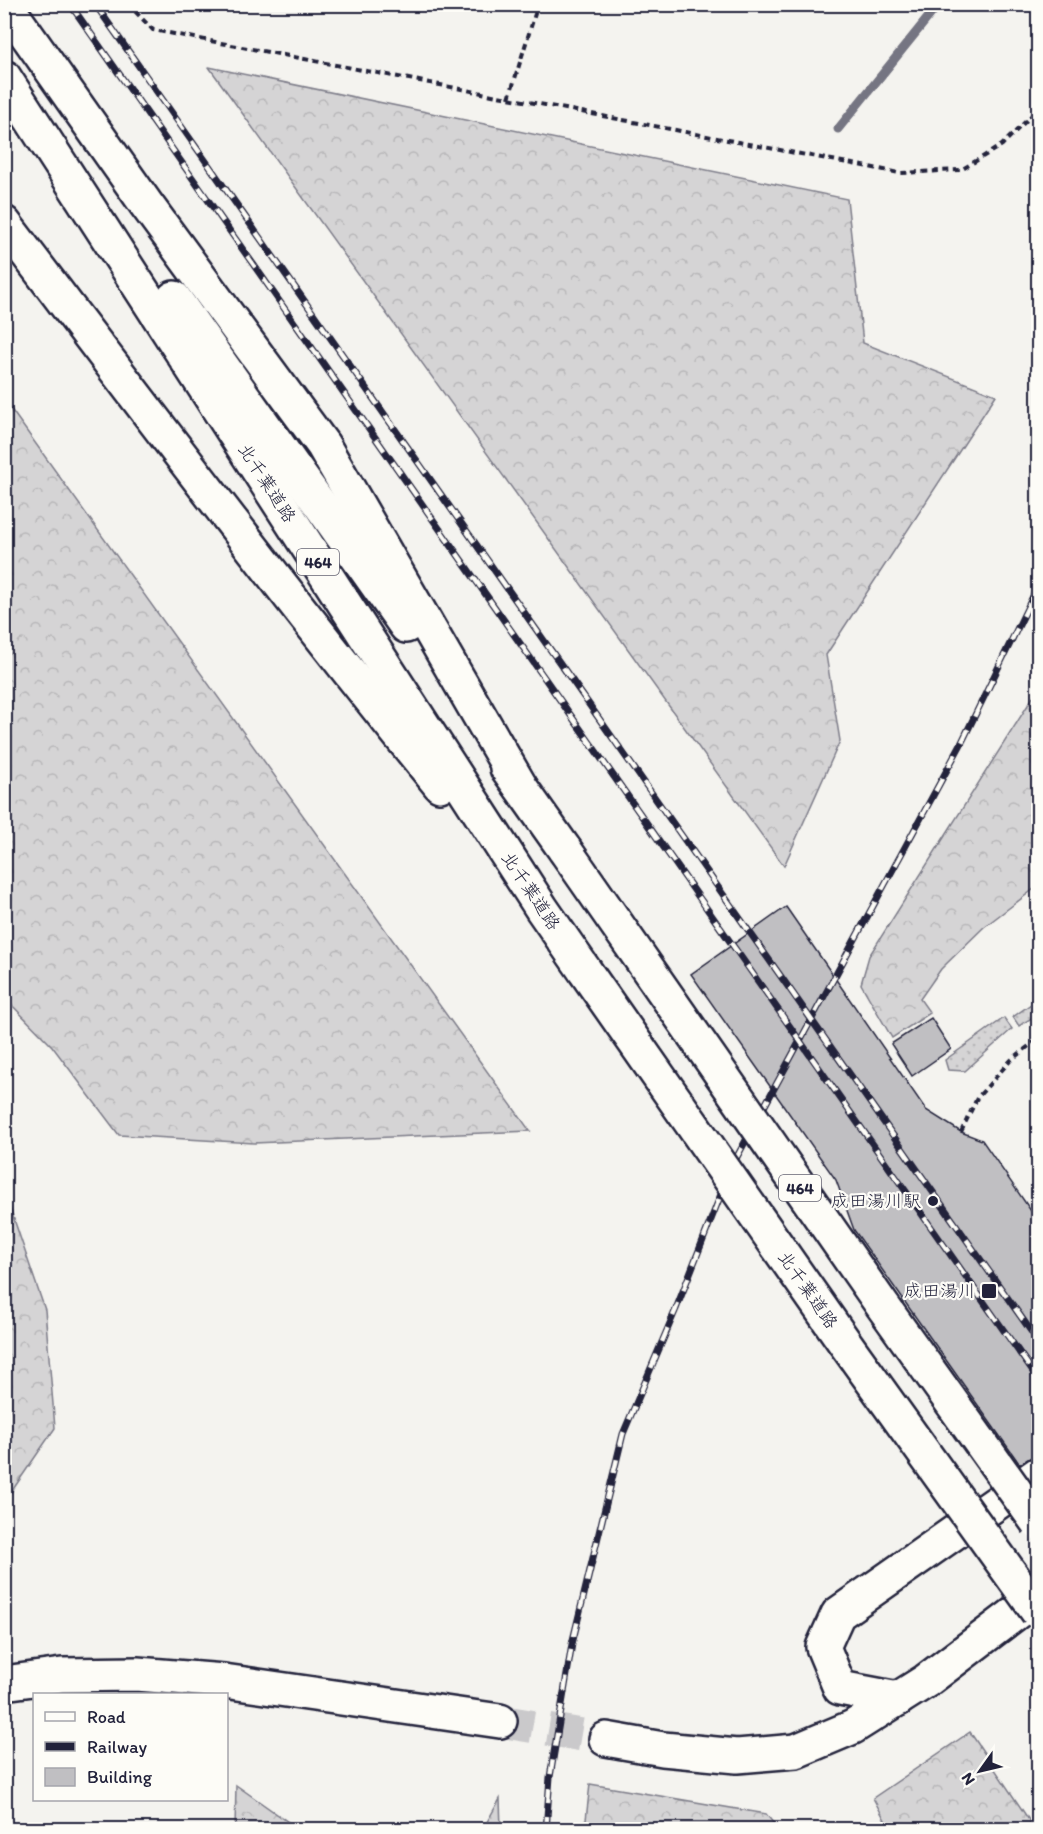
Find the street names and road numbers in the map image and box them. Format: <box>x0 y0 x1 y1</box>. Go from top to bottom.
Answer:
street label: 北千葉道路 <box>233 439 301 527</box>
road number: 464 <box>297 549 339 575</box>
street label: 北千葉道路 <box>497 848 565 934</box>
road number: 464 <box>779 1175 821 1201</box>
street label: 北千葉道路 <box>773 1247 843 1333</box>

